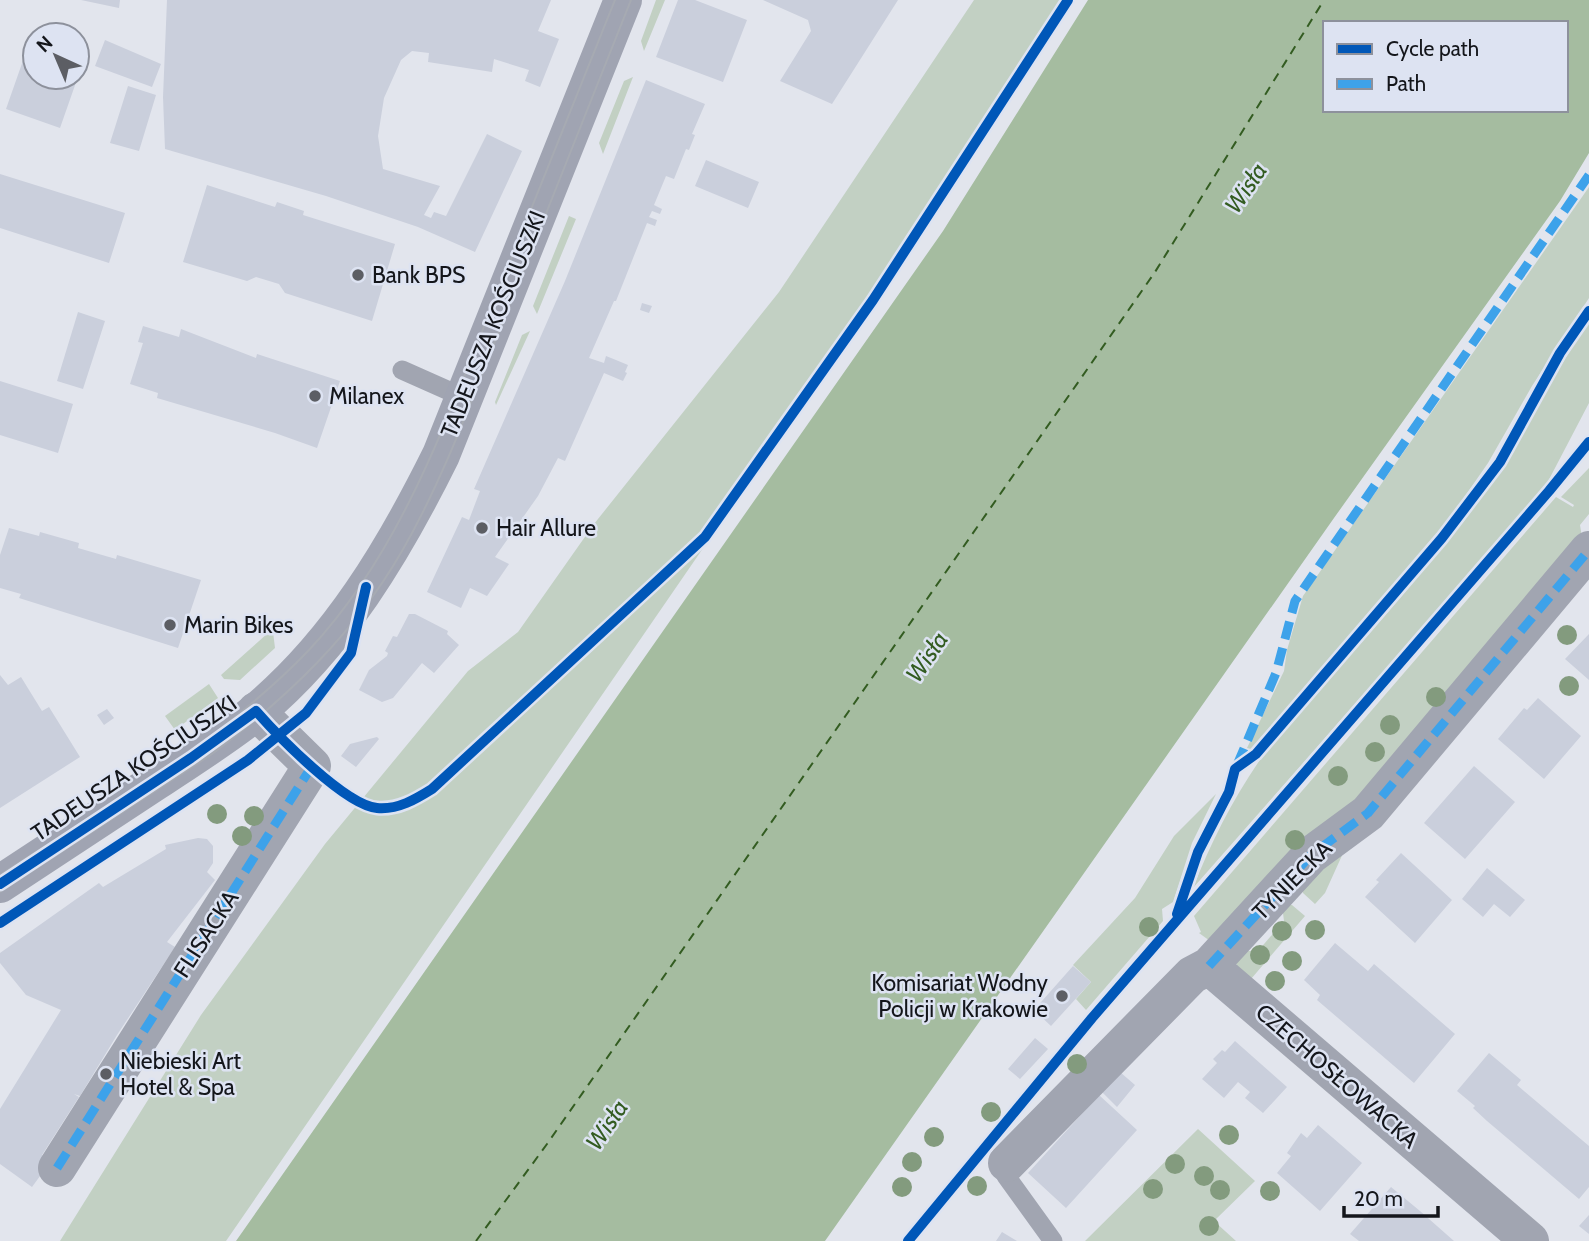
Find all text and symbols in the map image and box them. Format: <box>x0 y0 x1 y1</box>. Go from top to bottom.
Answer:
north arrow <box>21 21 91 91</box>
legend <box>1323 21 1568 112</box>
text: N <box>32 31 57 57</box>
text: Cycle path <box>1386 36 1479 61</box>
text: Path <box>1386 71 1426 96</box>
water label: Wisła <box>1218 157 1273 219</box>
street label: TADEUSZA KOŚCIUSZKI <box>435 207 551 441</box>
place label: Bank BPS <box>372 261 465 289</box>
marker: Bank BPS <box>350 267 366 283</box>
place label: Milanex <box>329 382 404 410</box>
marker: Milanex <box>307 388 323 404</box>
place label: Hair Allure <box>496 514 596 542</box>
marker: Hair Allure <box>474 520 490 536</box>
place label: Marin Bikes <box>184 611 293 639</box>
marker: Marin Bikes <box>162 617 178 633</box>
water label: Wisła <box>899 626 954 688</box>
street label: TADEUSZA KOŚCIUSZKI <box>26 689 242 847</box>
street label: TYNIECKA <box>1246 834 1338 926</box>
street label: FLISACKA <box>168 885 244 983</box>
place label: Komisariat Wodny Policji w Krakowie <box>871 969 1048 1023</box>
marker: Komisariat Wodny Policji w Krakowie <box>1054 988 1070 1004</box>
street label: CZECHOSŁOWACKA <box>1250 998 1424 1154</box>
place label: Niebieski Art Hotel & Spa <box>120 1047 241 1101</box>
marker: Niebieski Art Hotel & Spa <box>98 1066 114 1082</box>
water label: Wisła <box>579 1094 634 1156</box>
scale bar <box>1344 1174 1438 1218</box>
text: 20 m <box>1354 1186 1403 1211</box>

